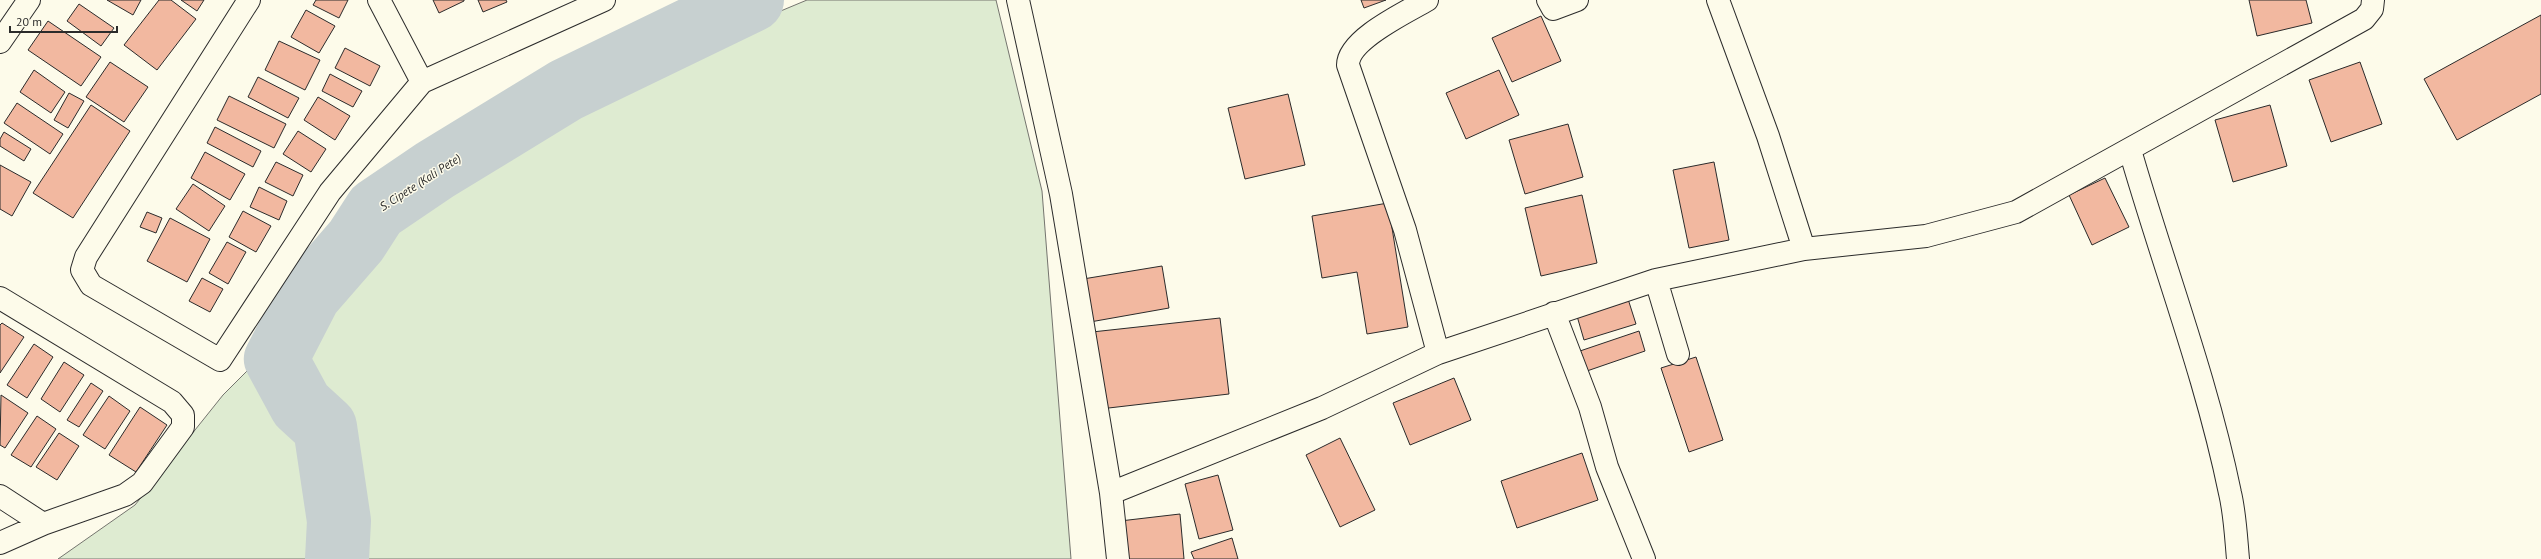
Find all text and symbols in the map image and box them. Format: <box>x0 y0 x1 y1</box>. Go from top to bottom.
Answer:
scale bar <box>10 8 117 34</box>
text: 20 m <box>16 14 42 29</box>
water label: S. Cipete (Kali Pete) <box>377 150 463 214</box>

